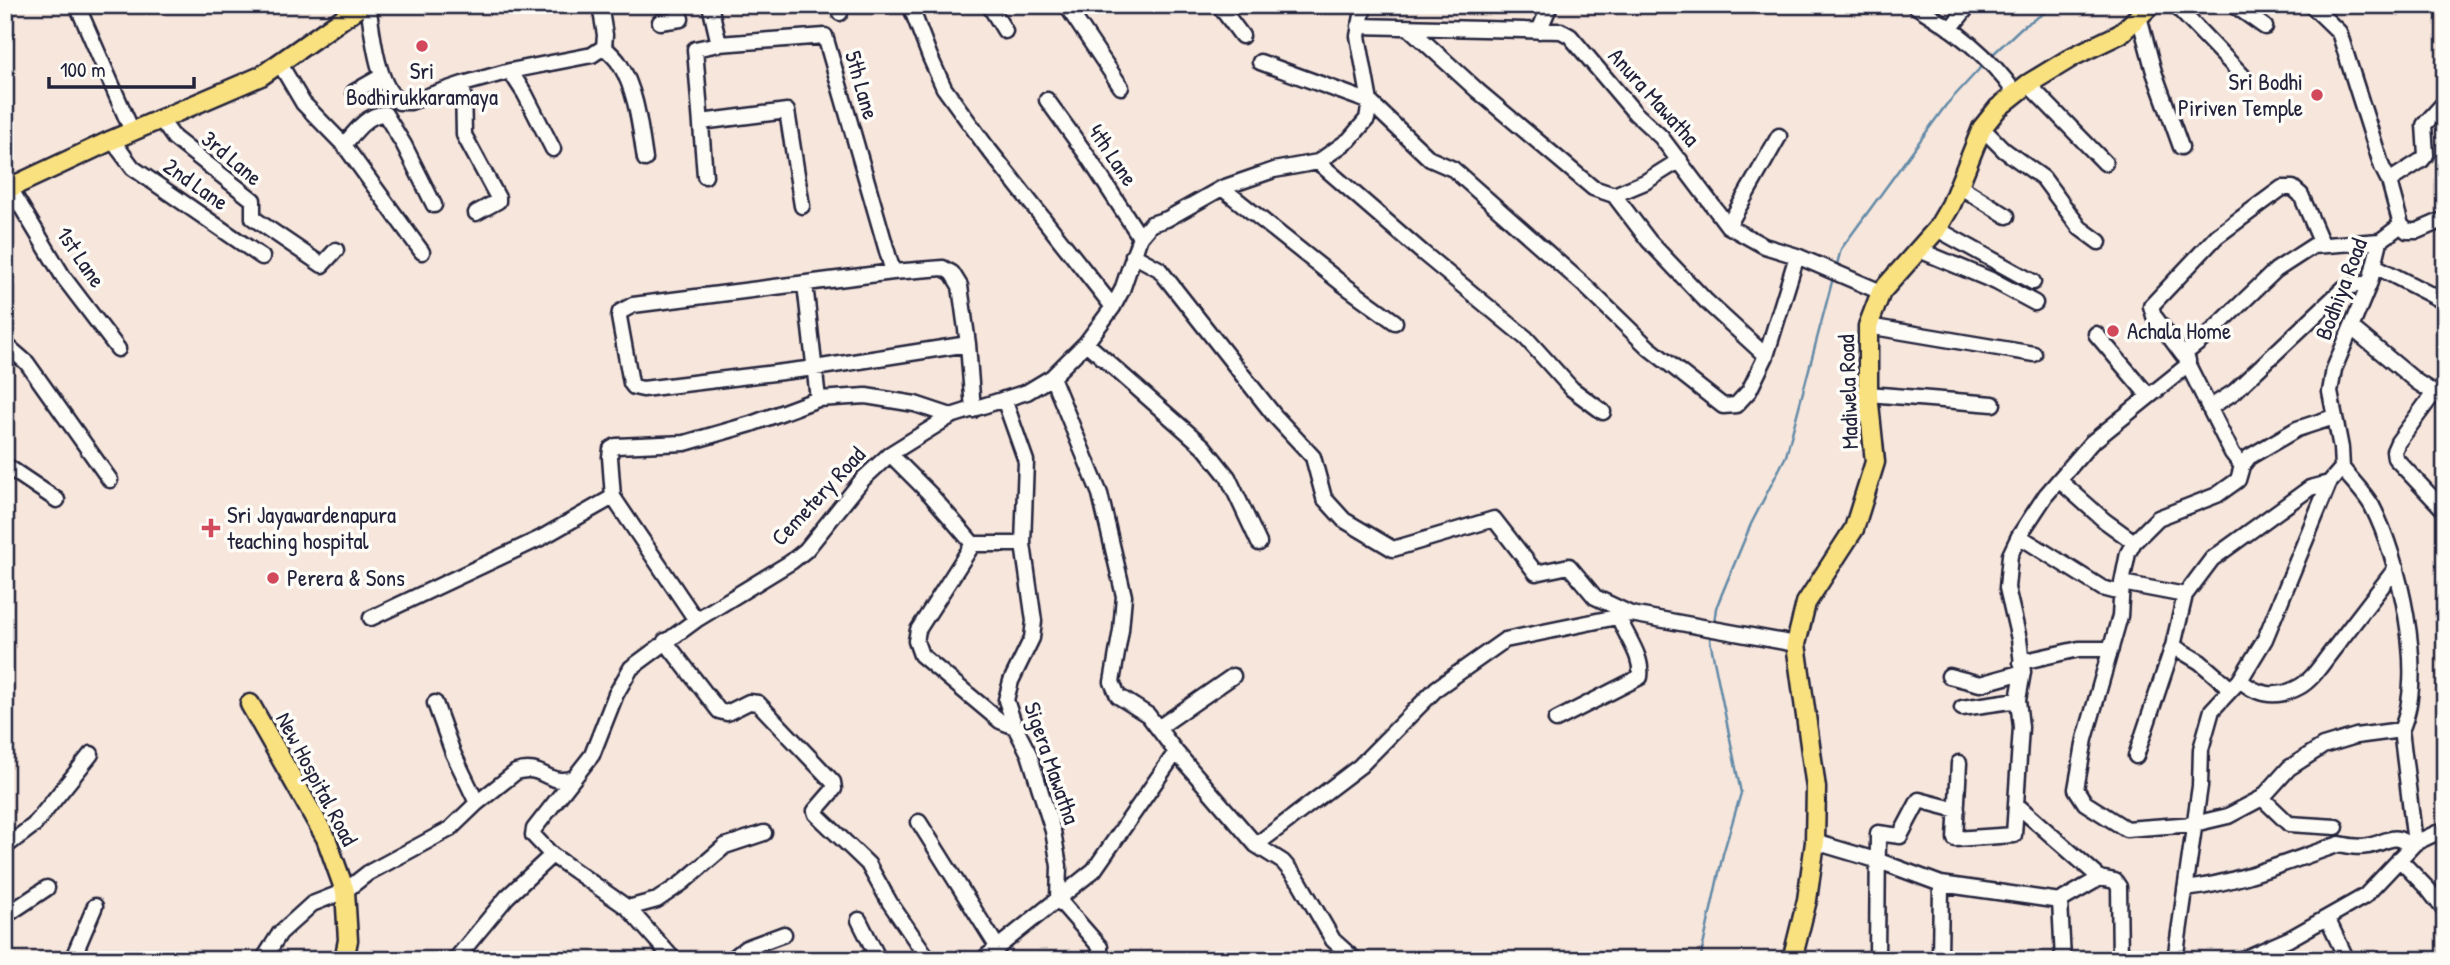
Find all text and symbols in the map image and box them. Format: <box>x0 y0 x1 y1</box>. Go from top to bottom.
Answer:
marker: Sri Bodhirukkaramaya <box>414 38 430 54</box>
street label: Anura Mawatha <box>1602 41 1707 153</box>
scale bar <box>49 46 194 90</box>
street label: 5th Lane <box>838 47 887 123</box>
text: 100 m <box>60 55 106 84</box>
place label: Sri Bodhirukkaramaya <box>346 55 498 112</box>
place label: Sri Bodhi Piriven Temple <box>2178 66 2303 123</box>
marker: Sri Bodhi Piriven Temple <box>2309 87 2325 103</box>
street label: 4th Lane <box>1081 118 1145 192</box>
street label: 3rd Lane <box>195 123 269 192</box>
street label: 2nd Lane <box>158 150 235 217</box>
street label: 1st Lane <box>50 220 113 293</box>
street label: Bodhiya Road <box>2307 234 2374 344</box>
place label: Achala Home <box>2127 315 2231 346</box>
marker: Achala Home <box>2105 323 2121 339</box>
street label: Madiwela Road <box>1830 334 1865 450</box>
street label: Cemetery Road <box>764 439 872 552</box>
place label: Sri Jayawardenapura teaching hospital <box>227 499 396 556</box>
marker: Sri Jayawardenapura teaching hospital <box>201 518 221 538</box>
place label: Perera & Sons <box>287 562 405 593</box>
marker: Perera & Sons <box>265 570 281 586</box>
street label: Sigera Mawatha <box>1017 698 1088 828</box>
street label: New Hospital Road <box>269 706 366 851</box>

